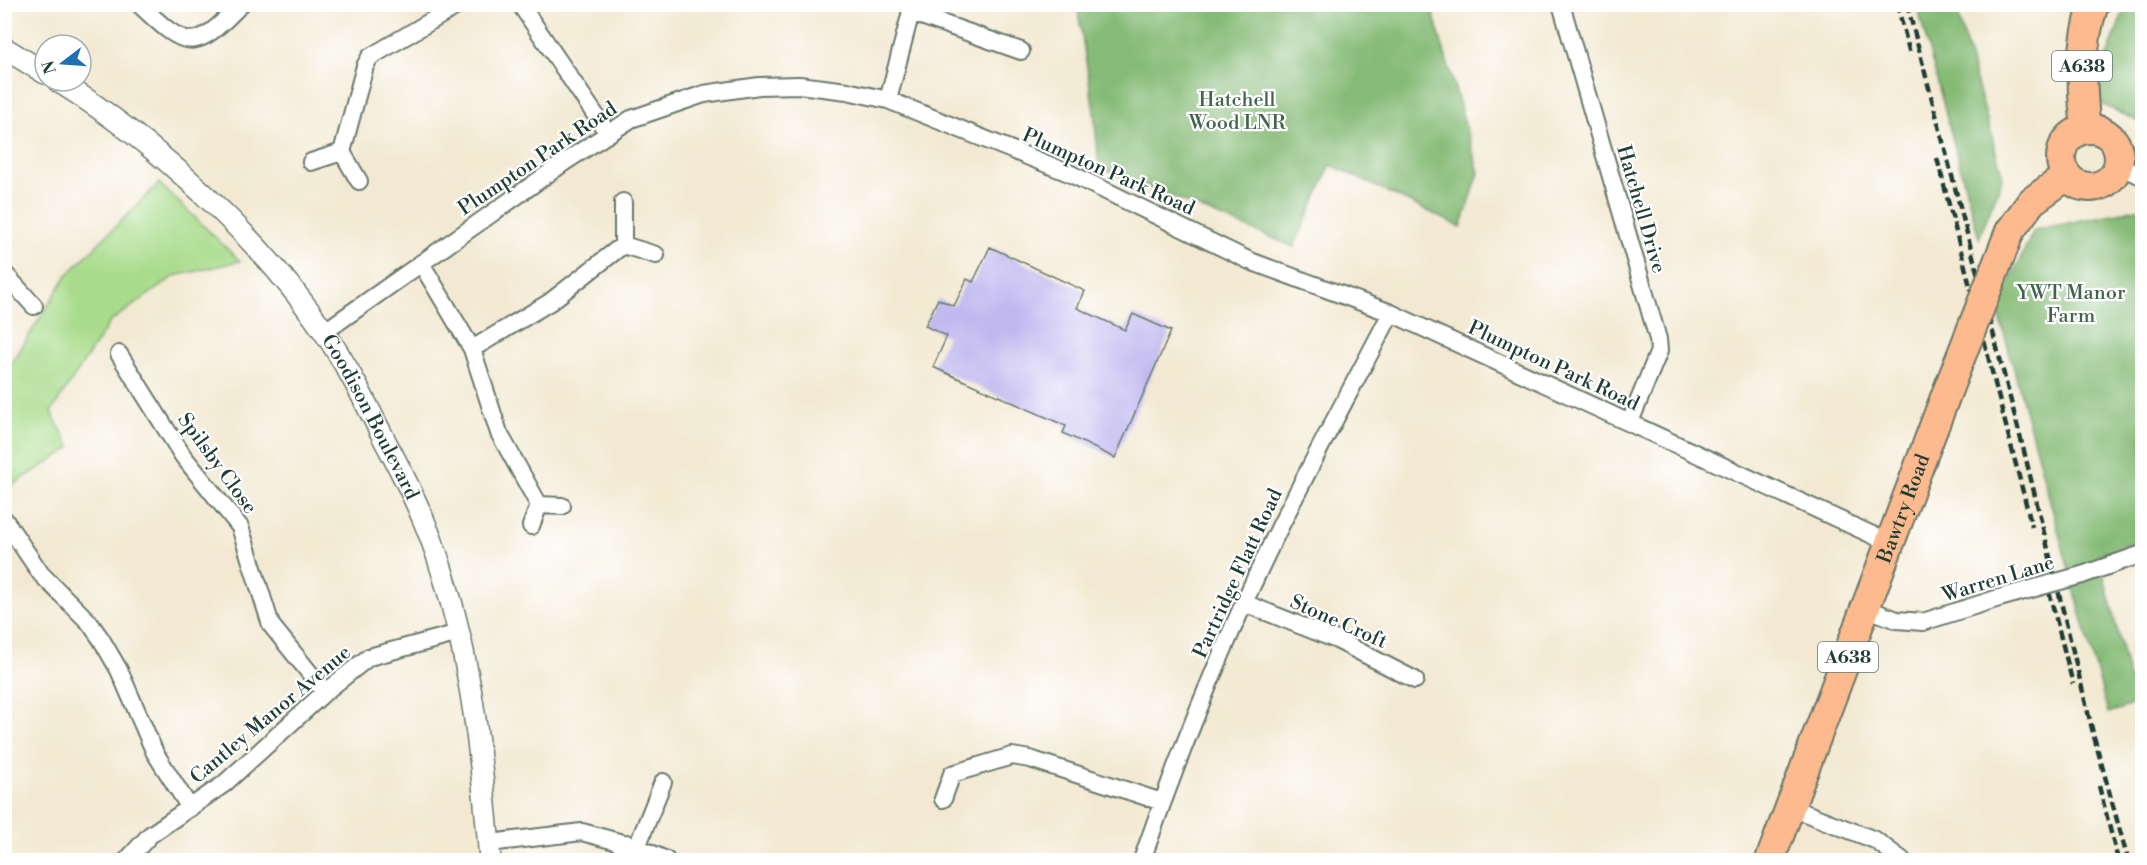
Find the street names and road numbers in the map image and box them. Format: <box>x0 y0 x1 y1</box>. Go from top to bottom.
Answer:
road number: A638 <box>2052 51 2112 81</box>
street label: Plumpton Park Road <box>454 96 623 222</box>
street label: Plumpton Park Road <box>1018 123 1199 222</box>
street label: Hatchell Drive <box>1610 143 1671 276</box>
street label: Plumpton Park Road <box>1464 316 1644 417</box>
street label: Goodison Boulevard <box>315 330 424 505</box>
street label: Spilsby Close <box>172 408 262 519</box>
street label: Bawtry Road <box>1872 450 1937 568</box>
street label: Partridge Flatt Road <box>1188 484 1289 662</box>
street label: Warren Lane <box>1938 551 2058 609</box>
street label: Stone Croft <box>1286 590 1391 655</box>
street label: Cantley Manor Avenue <box>185 640 357 790</box>
road number: A638 <box>1818 642 1878 672</box>

